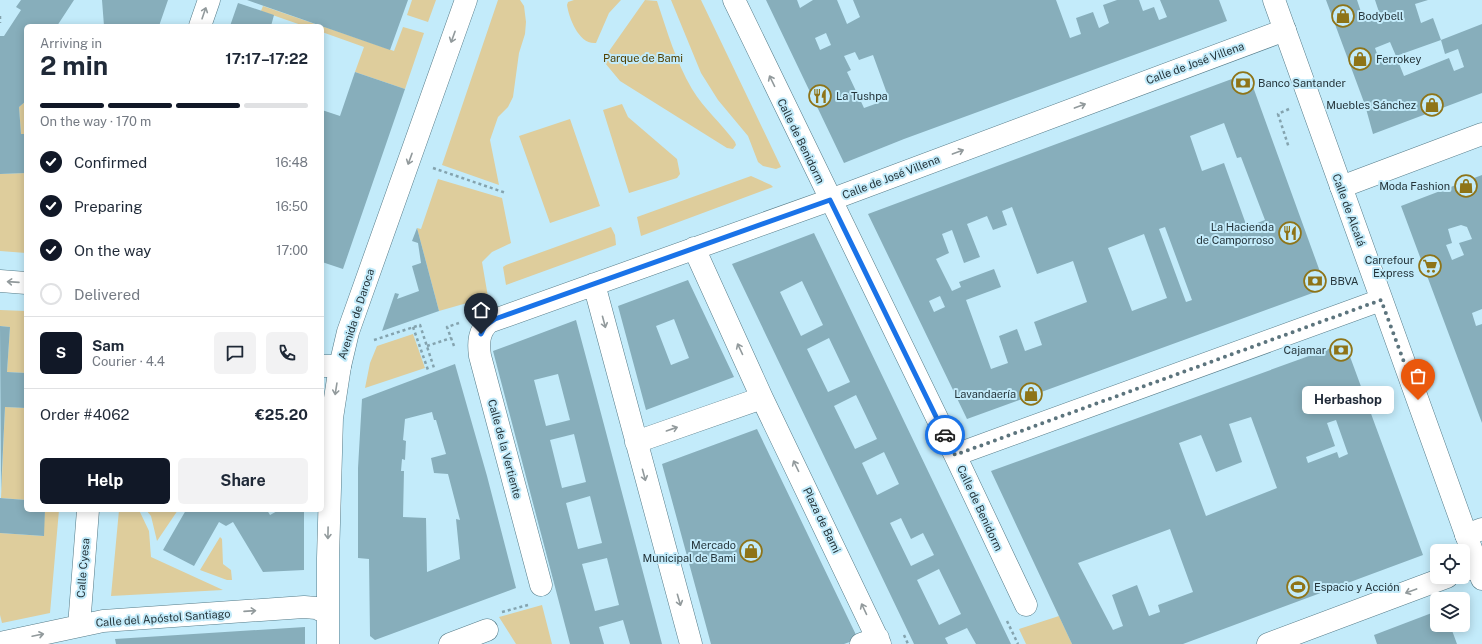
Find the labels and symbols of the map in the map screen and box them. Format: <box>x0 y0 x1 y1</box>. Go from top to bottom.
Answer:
shop icon: Bodybell <box>1330 3 1356 29</box>
one-way arrow <box>201 7 209 19</box>
place label: Bodybell <box>1358 10 1403 22</box>
one-way arrow <box>449 30 456 43</box>
street label: Calle de José Villena <box>1144 40 1246 86</box>
shop icon: Ferrokey <box>1347 46 1373 72</box>
park label: Parque de Bami <box>603 52 683 64</box>
place label: Ferrokey <box>1376 53 1421 65</box>
bank icon: Banco Santander <box>1230 70 1256 96</box>
one-way arrow <box>768 75 775 87</box>
place label: Banco Santander <box>1258 77 1346 89</box>
restaurant icon: La Tushpa <box>807 83 833 109</box>
place label: La Tushpa <box>836 90 888 102</box>
shop icon: Muebles Sánchez <box>1419 92 1445 118</box>
street label: Calle de Benidorm <box>775 96 827 186</box>
place label: Muebles Sánchez <box>1326 99 1416 111</box>
one-way arrow <box>1073 102 1085 110</box>
one-way arrow <box>951 147 963 155</box>
one-way arrow <box>405 153 413 165</box>
street label: Calle de José Villena <box>841 153 941 201</box>
street label: Calle de Alcalá <box>1330 172 1368 248</box>
shop icon: Moda Fashion <box>1453 173 1479 199</box>
place label: Moda Fashion <box>1379 180 1450 192</box>
restaurant icon: La Hacienda de Camporroso <box>1277 220 1303 246</box>
place label: La Hacienda de Camporroso <box>1196 221 1274 246</box>
supermarket icon: Carrefour Express <box>1417 253 1443 279</box>
place label: Carrefour Express <box>1365 254 1414 279</box>
street label: Avenida de Daroca <box>336 267 376 361</box>
bank icon: BBVA <box>1302 268 1328 294</box>
place label: BBVA <box>1330 275 1359 287</box>
one-way arrow <box>7 278 20 285</box>
pin <box>464 293 498 334</box>
one-way arrow <box>601 315 608 328</box>
bank icon: Cajamar <box>1328 337 1354 363</box>
one-way arrow <box>736 343 743 355</box>
place label: Cajamar <box>1284 344 1326 356</box>
pin <box>1401 359 1435 400</box>
shop icon: Lavandaería <box>1018 381 1044 407</box>
one-way arrow <box>332 382 340 395</box>
callout: Herbashop <box>1302 386 1394 414</box>
place label: Lavandaería <box>954 388 1016 400</box>
street label: Calle de la Vertiente <box>486 398 524 500</box>
courier <box>925 415 965 455</box>
one-way arrow <box>666 425 679 432</box>
one-way arrow <box>792 460 799 472</box>
street label: Calle de Benidorm <box>955 463 1005 553</box>
one-way arrow <box>641 468 649 481</box>
street label: Plaza de Bami <box>801 485 843 555</box>
one-way arrow <box>324 526 332 539</box>
street label: Calle Cyesa <box>74 538 92 598</box>
shop icon: Mercado Municipal de Bami <box>738 538 764 564</box>
place label: Mercado Municipal de Bami <box>643 539 736 564</box>
sports icon: Espacio y Acción <box>1285 574 1311 600</box>
place label: Espacio y Acción <box>1314 581 1400 593</box>
one-way arrow <box>1405 587 1417 595</box>
one-way arrow <box>675 593 683 606</box>
one-way arrow <box>860 603 867 615</box>
street label: Calle del Apóstol Santiago <box>95 607 231 629</box>
one-way arrow <box>243 607 256 615</box>
one-way arrow <box>31 631 44 639</box>

